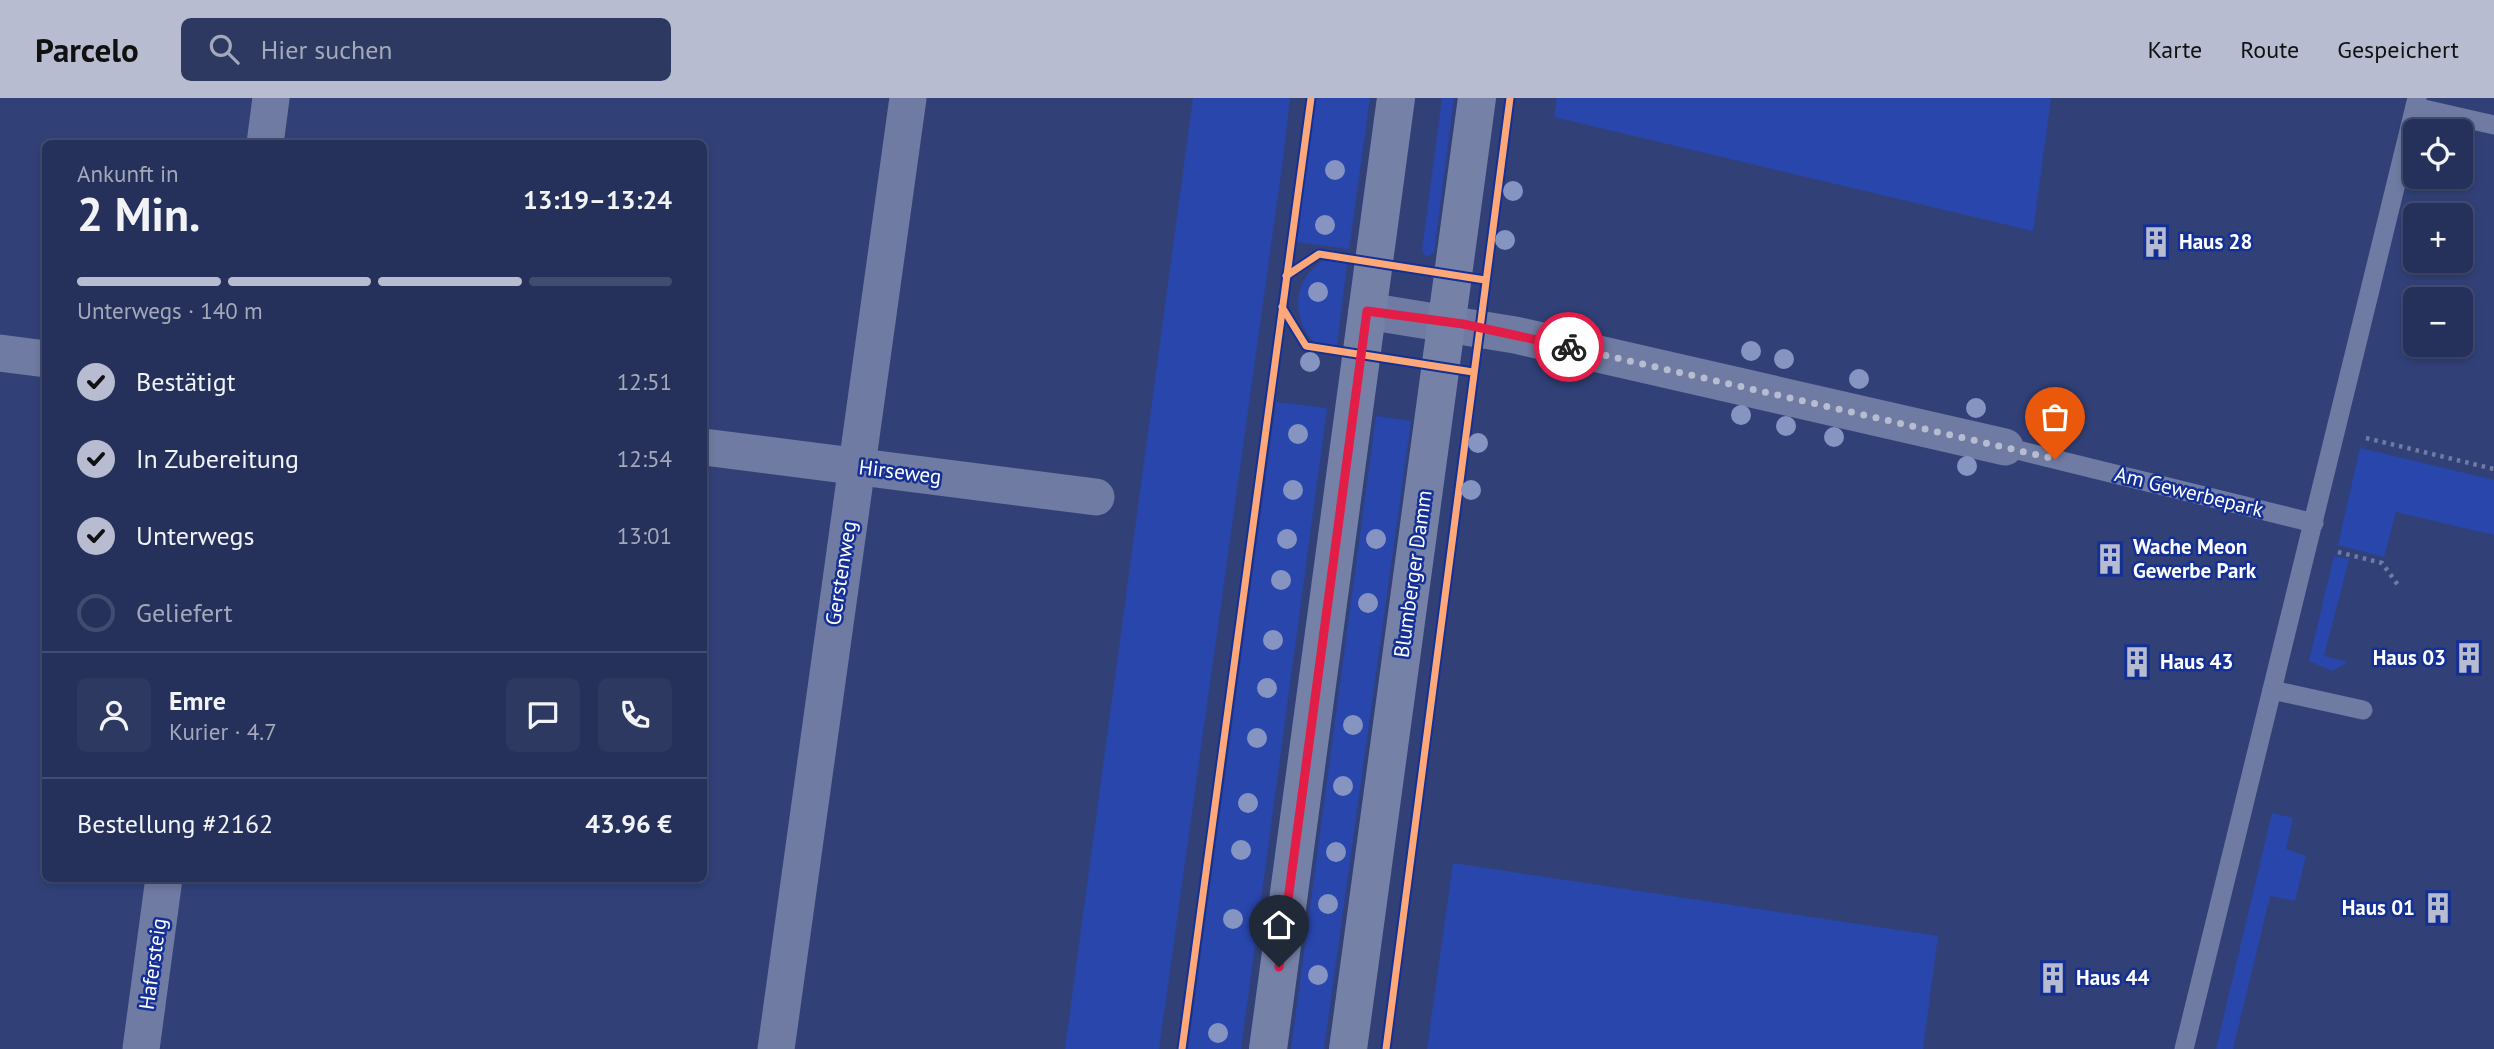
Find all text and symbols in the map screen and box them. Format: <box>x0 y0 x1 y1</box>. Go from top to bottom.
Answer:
search box <box>181 18 671 81</box>
text: Parcelo <box>35 28 139 71</box>
icon: search <box>205 30 243 68</box>
text: Hier suchen <box>261 33 393 66</box>
text: Karte <box>2147 34 2202 65</box>
text: Route <box>2240 34 2299 65</box>
text: Gespeichert <box>2337 34 2459 65</box>
map controls <box>2403 119 2473 357</box>
button: locate <box>2403 119 2473 189</box>
text: Ankunft in <box>77 159 179 188</box>
text: 13:19–13:24 <box>523 183 672 216</box>
text: 2 Min. <box>77 184 200 244</box>
button: + <box>2403 203 2473 273</box>
building icon: Haus 28 <box>2139 225 2173 259</box>
place label: Haus 28 <box>2179 228 2252 255</box>
button: − <box>2403 287 2473 357</box>
text: Unterwegs · 140 m <box>77 296 263 325</box>
courier <box>1534 312 1604 382</box>
icon: bike <box>1550 328 1588 366</box>
icon: check <box>77 363 115 401</box>
text: Bestätigt <box>136 365 236 398</box>
text: 12:51 <box>617 367 672 396</box>
pin <box>2025 387 2085 459</box>
icon: bag <box>2036 398 2074 436</box>
icon: check <box>77 440 115 478</box>
text: In Zubereitung <box>136 442 299 475</box>
text: 12:54 <box>617 444 672 473</box>
street label: Hirseweg <box>857 453 943 490</box>
street label: Am Gewerbepark <box>2112 460 2266 523</box>
street label: Blumberger Damm <box>1387 488 1438 659</box>
icon: check <box>77 517 115 555</box>
text: Unterwegs <box>136 519 254 552</box>
street label: Gerstenweg <box>819 519 862 627</box>
text: 13:01 <box>617 521 672 550</box>
place label: Wache Meon Gewerbe Park <box>2133 533 2257 584</box>
building icon: Wache Meon Gewerbe Park <box>2093 542 2127 576</box>
text: Geliefert <box>136 596 233 629</box>
building icon: Haus 03 <box>2452 641 2486 675</box>
place label: Haus 03 <box>2373 644 2446 671</box>
building icon: Haus 43 <box>2120 645 2154 679</box>
place label: Haus 43 <box>2160 648 2233 675</box>
button: person <box>77 678 151 752</box>
button: chat <box>506 678 580 752</box>
button: phone <box>598 678 672 752</box>
text: Emre <box>169 684 226 717</box>
text: Kurier · 4.7 <box>169 717 277 746</box>
text: Bestellung #2162 <box>77 807 273 840</box>
text: 43.96 € <box>585 807 672 840</box>
building icon: Haus 01 <box>2421 891 2455 925</box>
place label: Haus 01 <box>2342 894 2415 921</box>
pin <box>1249 895 1309 967</box>
icon: home <box>1260 906 1298 944</box>
street label: Hafersteig <box>133 916 172 1011</box>
building icon: Haus 44 <box>2036 961 2070 995</box>
place label: Haus 44 <box>2076 964 2149 991</box>

